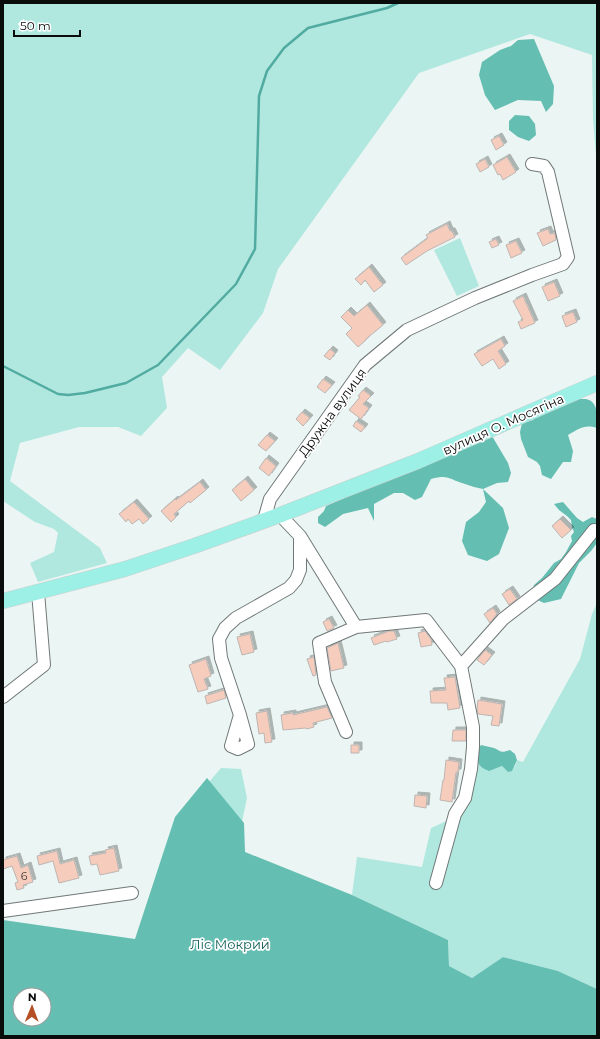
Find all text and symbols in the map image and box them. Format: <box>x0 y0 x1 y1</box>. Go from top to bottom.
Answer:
scale bar <box>14 12 80 38</box>
text: 50 m <box>20 18 51 33</box>
street label: Дружна вулиця <box>295 365 369 459</box>
street label: вулиця О. Мосягіна <box>440 390 566 458</box>
house number: 6 <box>21 869 28 883</box>
park label: Ліс Мокрий <box>190 936 270 952</box>
north arrow <box>12 987 52 1027</box>
text: N <box>28 990 37 1004</box>

